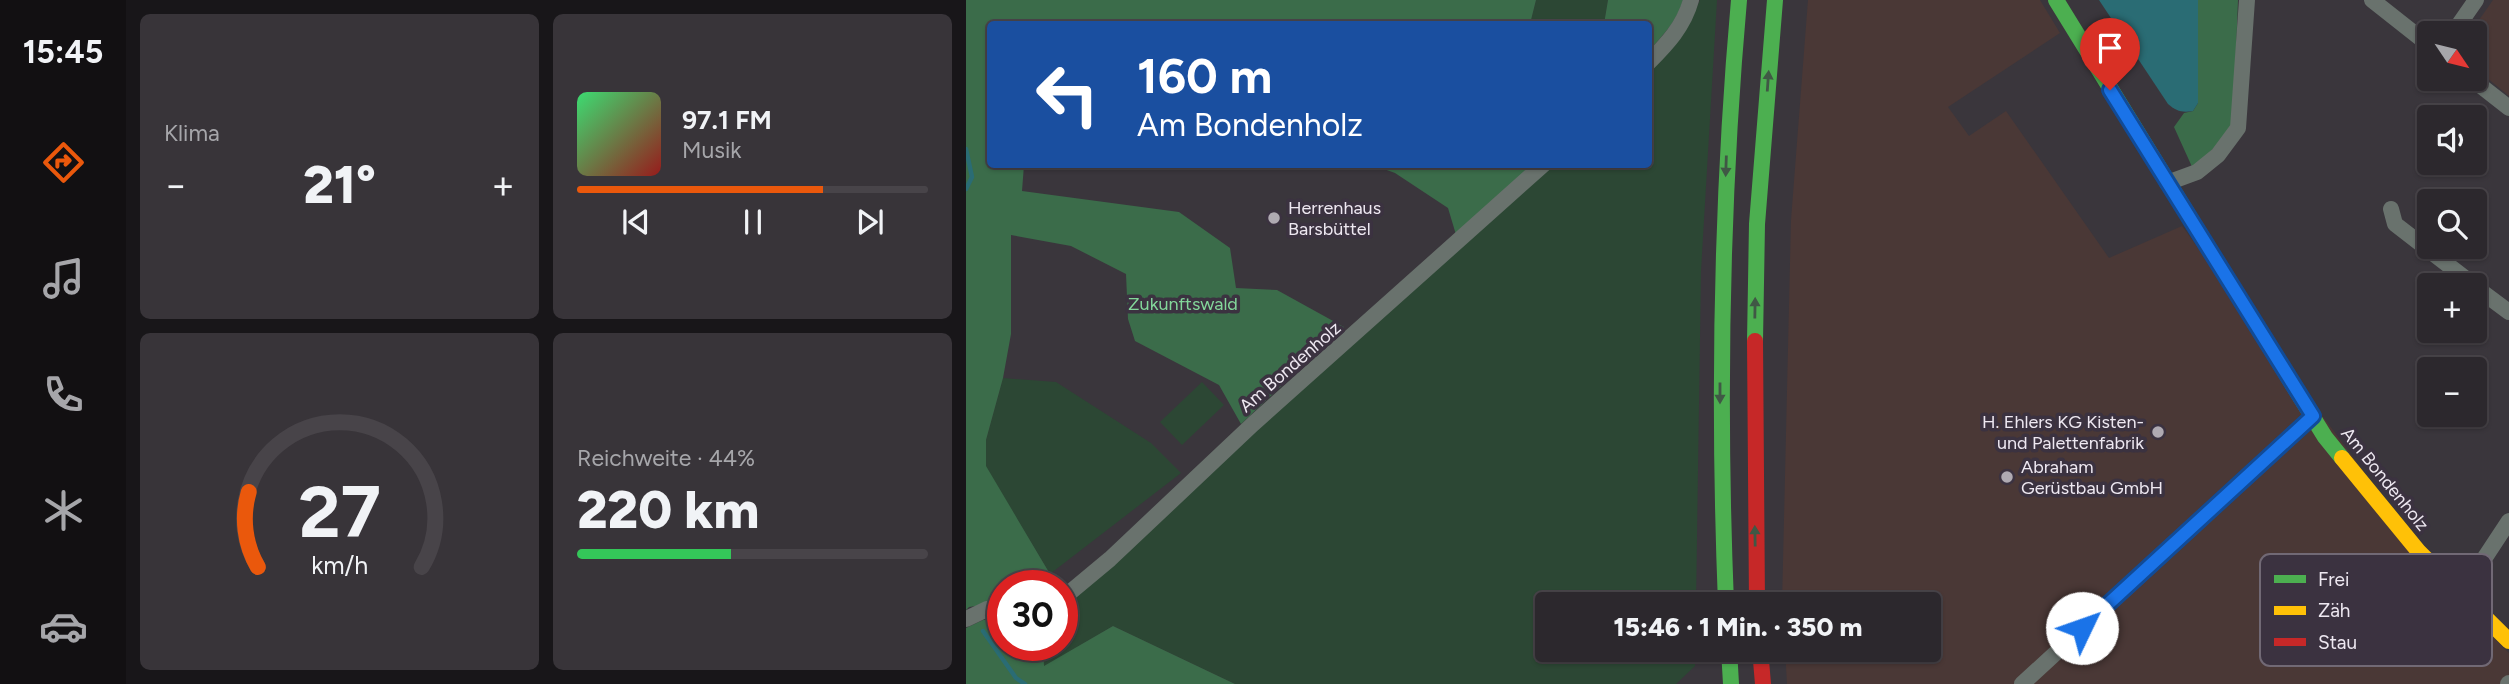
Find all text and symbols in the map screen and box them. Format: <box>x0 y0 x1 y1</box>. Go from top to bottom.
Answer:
pin <box>2080 18 2140 90</box>
north arrow <box>2417 21 2487 91</box>
map controls <box>2417 21 2487 427</box>
icon: arrive <box>2091 29 2129 67</box>
text: 15:45 <box>23 33 103 71</box>
text: 160 m <box>1137 46 1272 105</box>
icon: left <box>1022 49 1113 140</box>
one-way arrow <box>1763 70 1774 92</box>
text: 97.1 FM <box>682 104 772 136</box>
button: sound <box>2417 105 2487 175</box>
text: Am Bondenholz <box>1137 106 1363 144</box>
text: Klima <box>164 119 220 147</box>
text: Musik <box>682 136 742 164</box>
icon: directions <box>39 138 88 187</box>
text: 21° <box>303 154 376 216</box>
one-way arrow <box>1721 155 1732 177</box>
text: − <box>164 162 188 208</box>
text: + <box>491 162 515 208</box>
button: search <box>2417 189 2487 259</box>
place label: Herrenhaus Barsbüttel <box>1288 197 1381 240</box>
icon: previous <box>617 203 655 241</box>
icon: pause <box>734 203 772 241</box>
icon: next <box>851 203 889 241</box>
marker: Herrenhaus Barsbüttel <box>1266 210 1282 226</box>
icon: music <box>39 254 88 303</box>
button: + <box>2417 273 2487 343</box>
park label: Zukunftswald <box>1128 293 1238 315</box>
one-way arrow <box>1750 297 1761 319</box>
street label: Am Bondenholz <box>1235 317 1345 417</box>
button: − <box>2417 357 2487 427</box>
icon: phone <box>39 370 88 419</box>
one-way arrow <box>1714 382 1726 404</box>
place label: H. Ehlers KG Kisten- und Palettenfabrik <box>1982 411 2144 454</box>
street label: Am Bondenholz <box>2336 423 2434 535</box>
marker: H. Ehlers KG Kisten- und Palettenfabrik <box>2150 424 2166 440</box>
text: Reichweite · 44% <box>577 444 755 472</box>
place label: Abraham Gerüstbau GmbH <box>2021 456 2163 499</box>
text: 27 <box>298 469 381 556</box>
marker: Abraham Gerüstbau GmbH <box>1999 469 2015 485</box>
text: 220 km <box>577 479 759 541</box>
icon: climate <box>39 486 88 535</box>
one-way arrow <box>1750 524 1761 546</box>
text: km/h <box>311 550 368 580</box>
legend <box>2260 554 2492 666</box>
text: Frei <box>2318 568 2349 591</box>
speed limit sign: 30 <box>987 570 1078 661</box>
position arrow <box>2045 591 2119 665</box>
text: Zäh <box>2318 599 2350 622</box>
icon: car <box>39 602 88 651</box>
text: 15:46 · 1 Min. · 350 m <box>1614 611 1862 643</box>
text: Stau <box>2318 631 2357 654</box>

